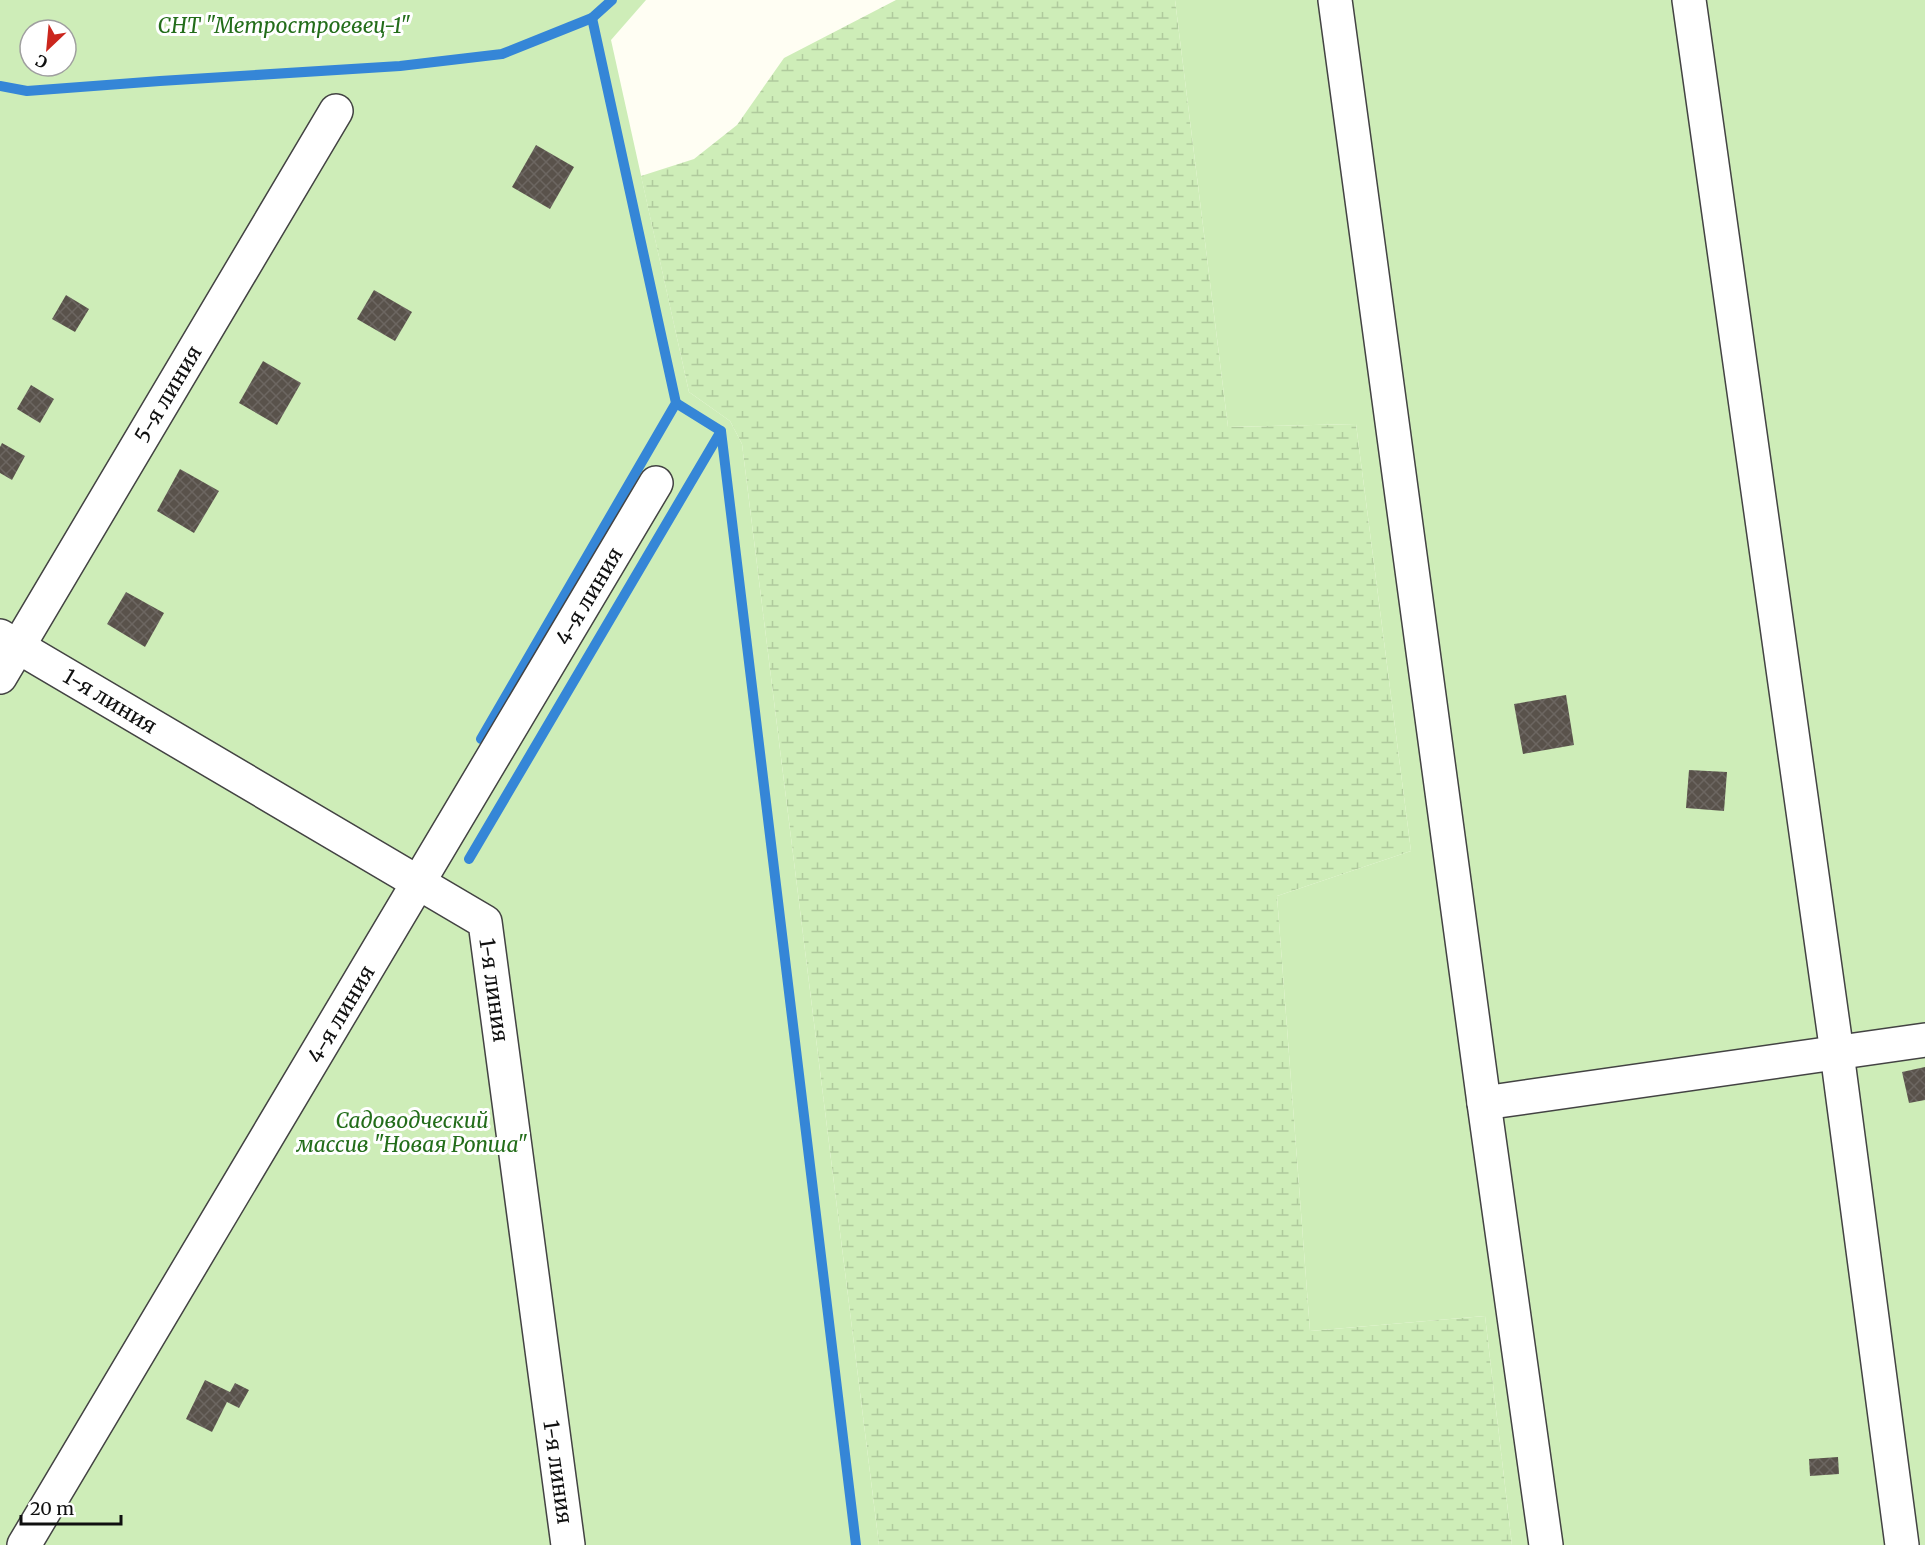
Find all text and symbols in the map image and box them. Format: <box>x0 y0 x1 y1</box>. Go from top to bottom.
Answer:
park label: СНТ "Метростроевец-1" <box>157 12 411 39</box>
north arrow <box>18 18 78 78</box>
text: С <box>32 50 51 73</box>
street label: 5-я линия <box>128 341 208 447</box>
street label: 4-я линия <box>549 542 629 650</box>
street label: 1-я линия <box>58 663 162 739</box>
street label: 1-я линия <box>473 936 515 1044</box>
street label: 4-я линия <box>301 960 381 1068</box>
park label: Садоводческий массив "Новая Ропша" <box>295 1107 528 1158</box>
street label: 1-я линия <box>537 1418 579 1526</box>
scale bar <box>21 1488 122 1526</box>
text: 20 m <box>30 1497 74 1520</box>

